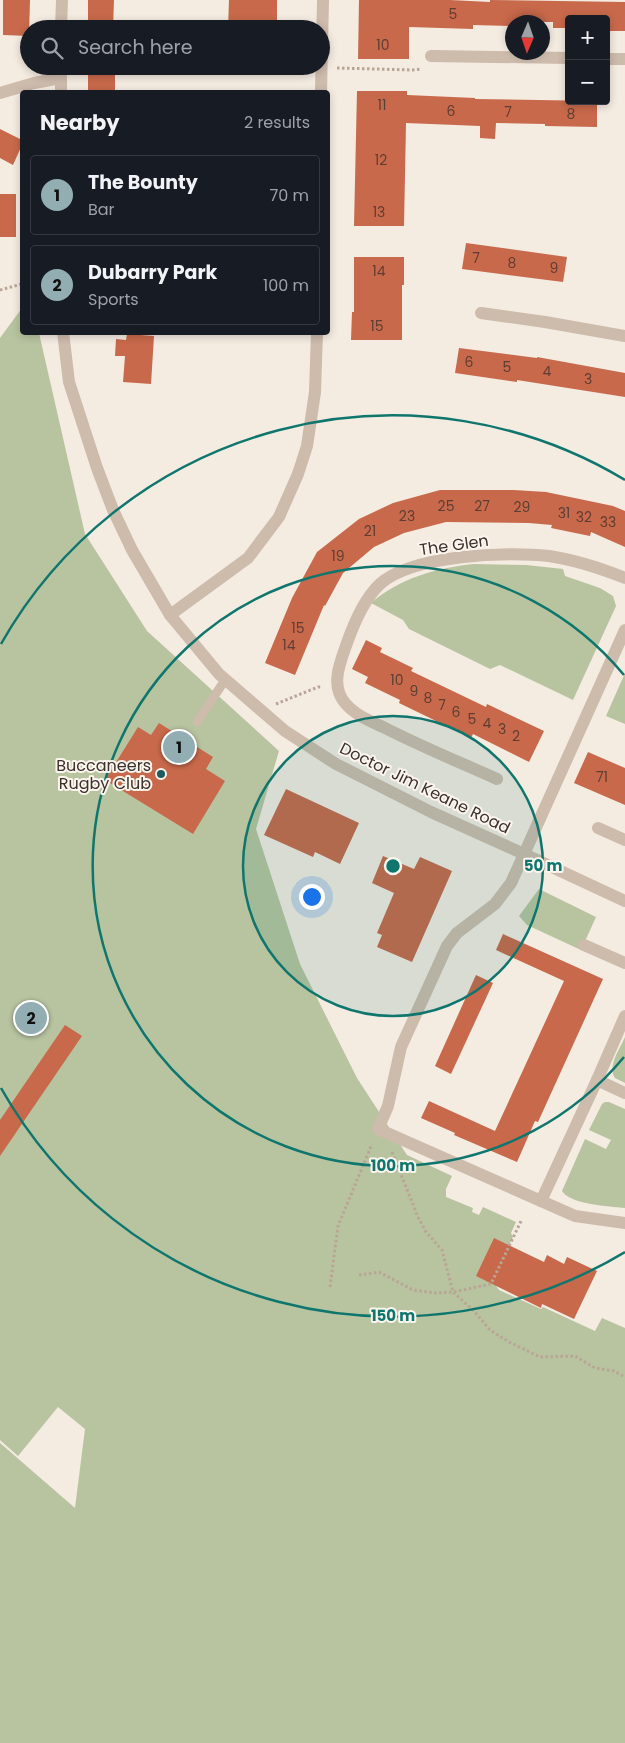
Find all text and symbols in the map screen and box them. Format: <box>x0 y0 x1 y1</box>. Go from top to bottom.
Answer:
house number: 5 <box>449 4 457 24</box>
north arrow <box>505 15 550 60</box>
map controls <box>565 15 610 105</box>
button: + <box>565 15 610 60</box>
search box <box>20 20 330 75</box>
icon: search <box>38 34 66 62</box>
text: Search here <box>78 34 192 61</box>
house number: 10 <box>376 35 390 55</box>
button: − <box>565 60 610 105</box>
house number: 11 <box>378 95 386 115</box>
house number: 6 <box>447 101 456 121</box>
house number: 7 <box>504 102 512 122</box>
house number: 8 <box>567 104 576 124</box>
text: Nearby <box>40 108 120 137</box>
text: 2 results <box>244 111 310 134</box>
house number: 12 <box>375 150 387 170</box>
text: The Bounty <box>88 169 198 196</box>
text: 1 <box>54 184 60 207</box>
text: 70 m <box>269 184 309 207</box>
text: Bar <box>88 198 115 221</box>
house number: 13 <box>373 202 385 222</box>
house number: 7 <box>472 248 480 268</box>
house number: 8 <box>508 253 517 273</box>
house number: 9 <box>550 258 558 278</box>
text: Dubarry Park <box>88 259 217 286</box>
house number: 14 <box>372 261 386 281</box>
text: 2 <box>52 274 62 297</box>
text: 100 m <box>263 274 309 297</box>
text: Sports <box>88 288 139 311</box>
house number: 15 <box>370 316 384 336</box>
house number: 6 <box>465 352 474 372</box>
house number: 5 <box>503 357 511 377</box>
house number: 4 <box>543 361 552 381</box>
house number: 3 <box>584 369 592 389</box>
house number: 25 <box>438 496 454 516</box>
house number: 27 <box>474 496 490 516</box>
house number: 29 <box>514 497 530 517</box>
house number: 31 <box>558 503 570 523</box>
house number: 23 <box>399 506 415 526</box>
house number: 32 <box>576 507 592 527</box>
house number: 33 <box>600 512 616 532</box>
house number: 21 <box>364 521 376 541</box>
street label: The Glen <box>418 529 490 561</box>
house number: 19 <box>331 546 345 566</box>
house number: 15 <box>291 618 305 638</box>
house number: 14 <box>282 635 296 655</box>
house number: 10 <box>390 670 404 690</box>
house number: 9 <box>410 681 418 701</box>
house number: 8 <box>424 688 433 708</box>
house number: 7 <box>438 695 446 715</box>
house number: 6 <box>452 702 461 722</box>
house number: 5 <box>468 709 476 729</box>
house number: 4 <box>483 713 492 733</box>
house number: 3 <box>498 719 506 739</box>
house number: 2 <box>512 726 520 746</box>
pin: 1 <box>163 728 195 766</box>
street label: Doctor Jim Keane Road <box>336 737 514 839</box>
place label: Buccaneers Rugby Club <box>56 754 151 795</box>
house number: 71 <box>596 767 608 787</box>
marker: Buccaneers Rugby Club <box>155 768 167 780</box>
text: 50 m <box>524 855 562 876</box>
centre of rings <box>384 857 402 875</box>
your location <box>299 884 325 910</box>
pin: 2 <box>15 999 47 1037</box>
text: 100 m <box>371 1155 415 1176</box>
text: 150 m <box>371 1305 415 1326</box>

